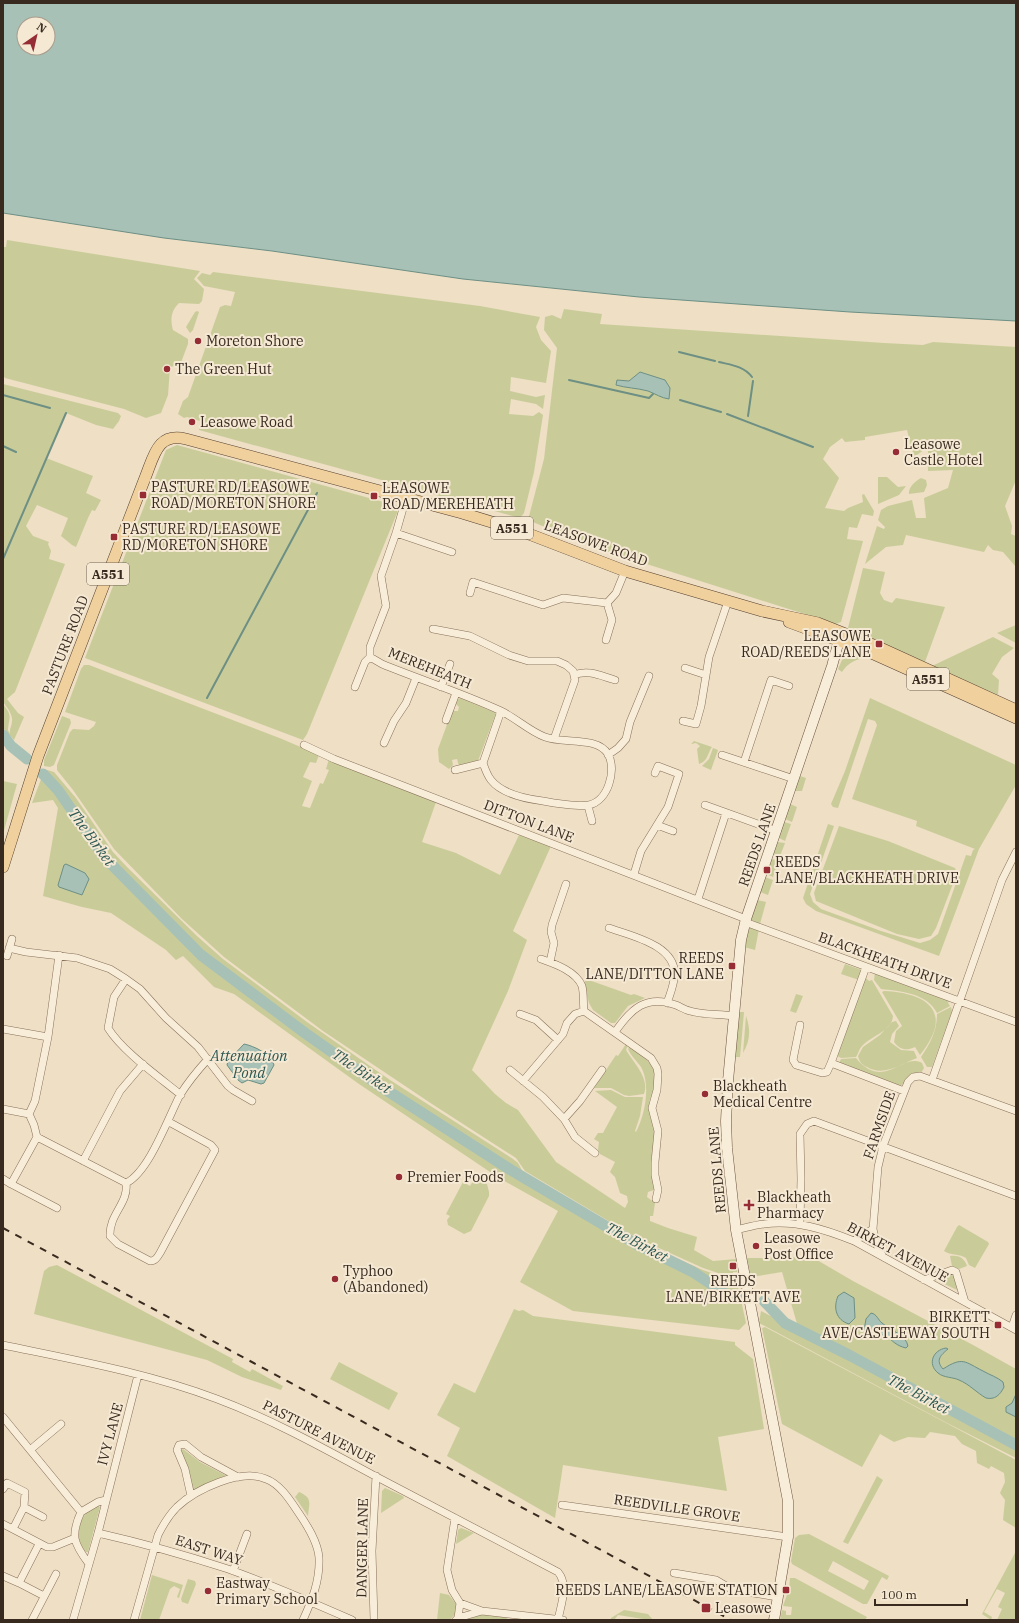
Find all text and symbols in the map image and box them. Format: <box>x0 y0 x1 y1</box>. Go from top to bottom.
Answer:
north arrow <box>16 16 56 56</box>
text: N <box>34 19 49 36</box>
place label: Moreton Shore <box>206 332 303 350</box>
marker: Moreton Shore <box>193 336 203 346</box>
place label: The Green Hut <box>175 360 272 378</box>
marker: The Green Hut <box>162 364 172 374</box>
place label: Leasowe Road <box>200 413 294 431</box>
marker: Leasowe Road <box>187 417 197 427</box>
place label: Leasowe Castle Hotel <box>904 435 983 469</box>
marker: Leasowe Castle Hotel <box>891 447 901 457</box>
place label: PASTURE RD/LEASOWE ROAD/MORETON SHORE <box>151 478 316 512</box>
place label: LEASOWE ROAD/MEREHEATH <box>382 479 514 513</box>
marker: PASTURE RD/LEASOWE ROAD/MORETON SHORE <box>138 490 148 500</box>
marker: LEASOWE ROAD/MEREHEATH <box>369 491 379 501</box>
street label: LEASOWE ROAD <box>542 516 650 570</box>
road number: A551 <box>491 517 533 539</box>
place label: PASTURE RD/LEASOWE RD/MORETON SHORE <box>122 520 281 554</box>
marker: PASTURE RD/LEASOWE RD/MORETON SHORE <box>109 532 119 542</box>
road number: A551 <box>87 563 129 585</box>
street label: PASTURE ROAD <box>38 593 92 697</box>
place label: LEASOWE ROAD/REEDS LANE <box>741 627 871 661</box>
marker: LEASOWE ROAD/REEDS LANE <box>874 639 884 649</box>
street label: MEREHEATH <box>386 643 474 693</box>
road number: A551 <box>907 668 949 690</box>
street label: DITTON LANE <box>481 796 577 846</box>
street label: REEDS LANE <box>734 801 780 889</box>
water label: The Birket <box>64 804 120 870</box>
place label: REEDS LANE/BLACKHEATH DRIVE <box>775 853 959 887</box>
marker: REEDS LANE/BLACKHEATH DRIVE <box>762 865 772 875</box>
street label: BLACKHEATH DRIVE <box>816 927 954 993</box>
place label: REEDS LANE/DITTON LANE <box>586 949 724 983</box>
marker: REEDS LANE/DITTON LANE <box>727 961 737 971</box>
water label: The Birket <box>329 1044 396 1098</box>
water label: Attenuation Pond <box>209 1046 288 1082</box>
place label: Blackheath Medical Centre <box>713 1077 812 1111</box>
street label: FARMSIDE <box>859 1088 899 1162</box>
marker: Blackheath Medical Centre <box>700 1089 710 1099</box>
street label: REEDS LANE <box>704 1126 730 1214</box>
place label: Premier Foods <box>407 1168 504 1186</box>
marker: Premier Foods <box>394 1172 404 1182</box>
place label: Blackheath Pharmacy <box>757 1188 831 1222</box>
marker: Blackheath Pharmacy <box>744 1200 754 1210</box>
water label: The Birket <box>603 1218 672 1267</box>
street label: BIRKET AVENUE <box>844 1218 952 1286</box>
place label: Leasowe Post Office <box>764 1229 834 1263</box>
marker: Leasowe Post Office <box>751 1241 761 1251</box>
marker: REEDS LANE/BIRKETT AVE <box>728 1261 738 1271</box>
place label: Typhoo (Abandoned) <box>343 1262 428 1296</box>
place label: REEDS LANE/BIRKETT AVE <box>666 1272 800 1306</box>
marker: Typhoo (Abandoned) <box>330 1274 340 1284</box>
place label: BIRKETT AVE/CASTLEWAY SOUTH <box>822 1308 990 1342</box>
marker: BIRKETT AVE/CASTLEWAY SOUTH <box>993 1320 1003 1330</box>
water label: The Birket <box>885 1370 954 1419</box>
street label: PASTURE AVENUE <box>260 1396 378 1468</box>
street label: IVY LANE <box>93 1401 127 1467</box>
street label: REEDVILLE GROVE <box>613 1490 741 1526</box>
street label: DANGER LANE <box>352 1498 372 1598</box>
street label: EAST WAY <box>173 1531 245 1569</box>
place label: Eastway Primary School <box>216 1574 318 1608</box>
place label: REEDS LANE/LEASOWE STATION <box>555 1581 778 1599</box>
scale bar <box>875 1581 967 1607</box>
marker: REEDS LANE/LEASOWE STATION <box>781 1585 791 1595</box>
marker: Eastway Primary School <box>203 1586 213 1596</box>
text: 100 m <box>881 1587 917 1602</box>
place label: Leasowe <box>715 1599 772 1617</box>
marker: Leasowe <box>700 1602 712 1614</box>

